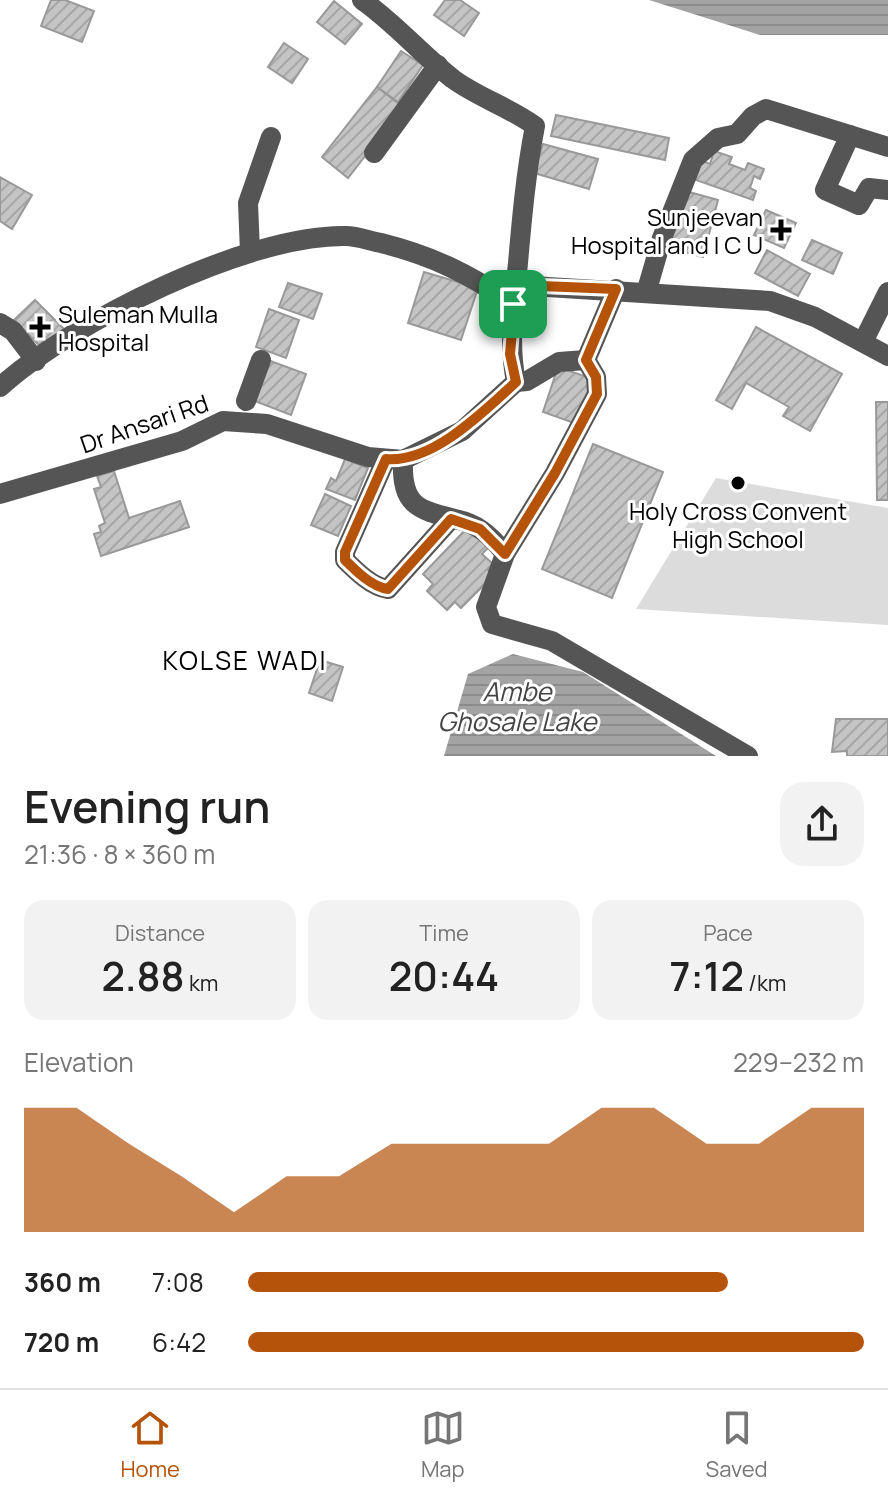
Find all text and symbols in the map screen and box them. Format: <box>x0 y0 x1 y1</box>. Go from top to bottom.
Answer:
place label: Sunjeevan Hospital and I C U <box>571 200 763 261</box>
marker: Sunjeevan Hospital and I C U <box>770 219 792 241</box>
pin <box>479 270 547 338</box>
icon: arrive <box>491 282 535 326</box>
place label: Suleman Mulla Hospital <box>58 297 218 358</box>
marker: Suleman Mulla Hospital <box>29 316 51 338</box>
street label: Dr Ansari Rd <box>76 386 212 460</box>
marker: Holy Cross Convent High School <box>729 474 747 492</box>
place label: Holy Cross Convent High School <box>629 494 847 555</box>
district label: KOLSE WADI <box>162 642 328 678</box>
water label: Ambe Ghosale Lake <box>437 673 598 739</box>
text: Evening run <box>24 776 270 836</box>
button: share <box>780 782 864 866</box>
text: 21:36 · 8 × 360 m <box>24 836 215 872</box>
text: Distance <box>115 918 205 948</box>
text: Time <box>419 918 469 948</box>
text: Pace <box>703 918 753 948</box>
text: 2.88 <box>101 948 185 1003</box>
text: 20:44 <box>389 948 499 1003</box>
text: 7:12 <box>670 948 744 1003</box>
text: km <box>185 968 219 998</box>
text: /km <box>744 968 786 998</box>
text: Elevation <box>24 1044 134 1080</box>
text: 229–232 m <box>733 1044 864 1080</box>
text: 360 m <box>24 1264 101 1300</box>
text: 7:08 <box>152 1264 204 1300</box>
text: 720 m <box>24 1324 99 1360</box>
text: 6:42 <box>152 1324 206 1360</box>
tab: Home <box>120 1406 180 1484</box>
tab: Map <box>421 1406 465 1484</box>
tab: Saved <box>706 1406 768 1484</box>

